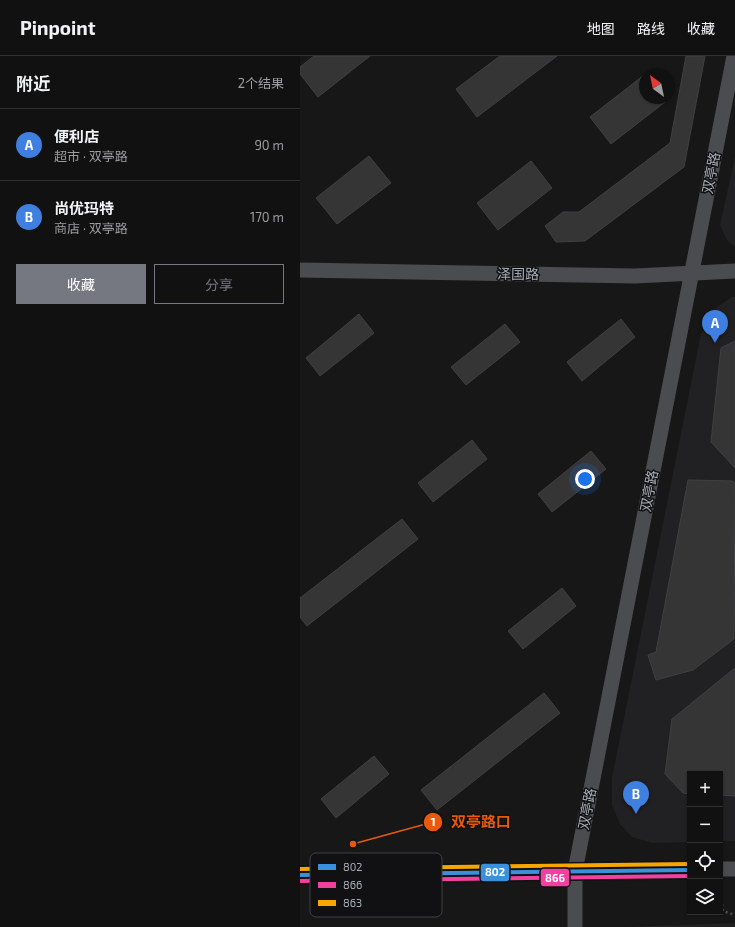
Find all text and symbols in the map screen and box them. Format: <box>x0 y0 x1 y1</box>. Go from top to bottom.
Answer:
text: Pinpoint <box>20 16 95 39</box>
text: 地图 <box>587 20 615 37</box>
text: 路线 <box>637 20 665 37</box>
text: 收藏 <box>687 20 715 37</box>
north arrow <box>639 68 675 104</box>
text: 附近 <box>16 73 50 93</box>
text: 2个结果 <box>238 75 284 91</box>
text: 便利店 <box>54 127 99 145</box>
text: A <box>25 137 33 153</box>
text: 90 m <box>254 137 284 153</box>
text: 超市 · 双亭路 <box>54 148 128 164</box>
street label: 双亭路 <box>698 151 723 195</box>
text: 尚优玛特 <box>54 199 114 217</box>
text: B <box>25 209 33 225</box>
text: 170 m <box>250 209 284 225</box>
text: 商店 · 双亭路 <box>54 220 128 236</box>
button: 收藏 <box>16 264 146 304</box>
button: 分享 <box>154 264 284 304</box>
street label: 泽国路 <box>497 265 539 282</box>
pin: A <box>702 310 728 343</box>
your location <box>575 469 595 489</box>
street label: 双亭路 <box>636 469 661 513</box>
map controls <box>687 771 723 915</box>
button: + <box>687 771 723 807</box>
pin: B <box>623 781 649 814</box>
street label: 双亭路 <box>574 787 599 831</box>
button: − <box>687 807 723 843</box>
callout: 双亭路口 <box>423 809 519 836</box>
text: 双亭路口 <box>451 812 511 830</box>
text: 1 <box>430 814 436 828</box>
button: locate <box>687 843 723 879</box>
legend <box>310 853 442 917</box>
text: 802 <box>343 860 363 873</box>
line badge: 802 <box>480 863 510 882</box>
text: 802 <box>485 865 505 878</box>
line badge: 866 <box>540 868 570 887</box>
text: 866 <box>545 871 565 884</box>
text: 866 <box>343 878 362 891</box>
button: layers <box>687 879 723 915</box>
text: 863 <box>343 896 362 909</box>

